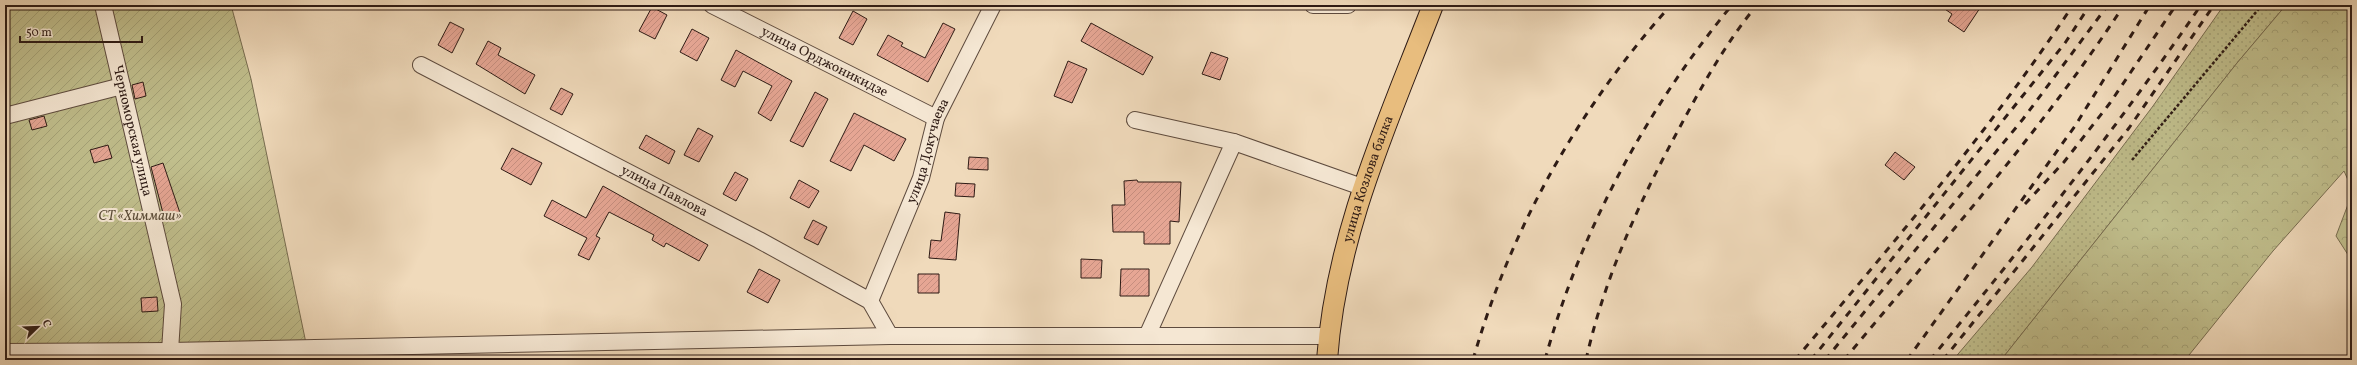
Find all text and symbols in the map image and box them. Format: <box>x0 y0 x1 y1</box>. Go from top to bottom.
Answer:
scale bar <box>20 18 142 44</box>
street label: улица Орджоникидзе <box>758 22 892 102</box>
text: 50 m <box>26 25 52 41</box>
street label: Черноморская улица <box>108 63 157 198</box>
street label: улица Докучаева <box>902 95 954 207</box>
street label: улица Козлова балка <box>1338 113 1398 245</box>
street label: улица Павлова <box>618 161 711 221</box>
park label: СТ «Химмаш» <box>98 207 182 226</box>
north arrow <box>18 307 58 347</box>
text: С <box>38 317 54 330</box>

